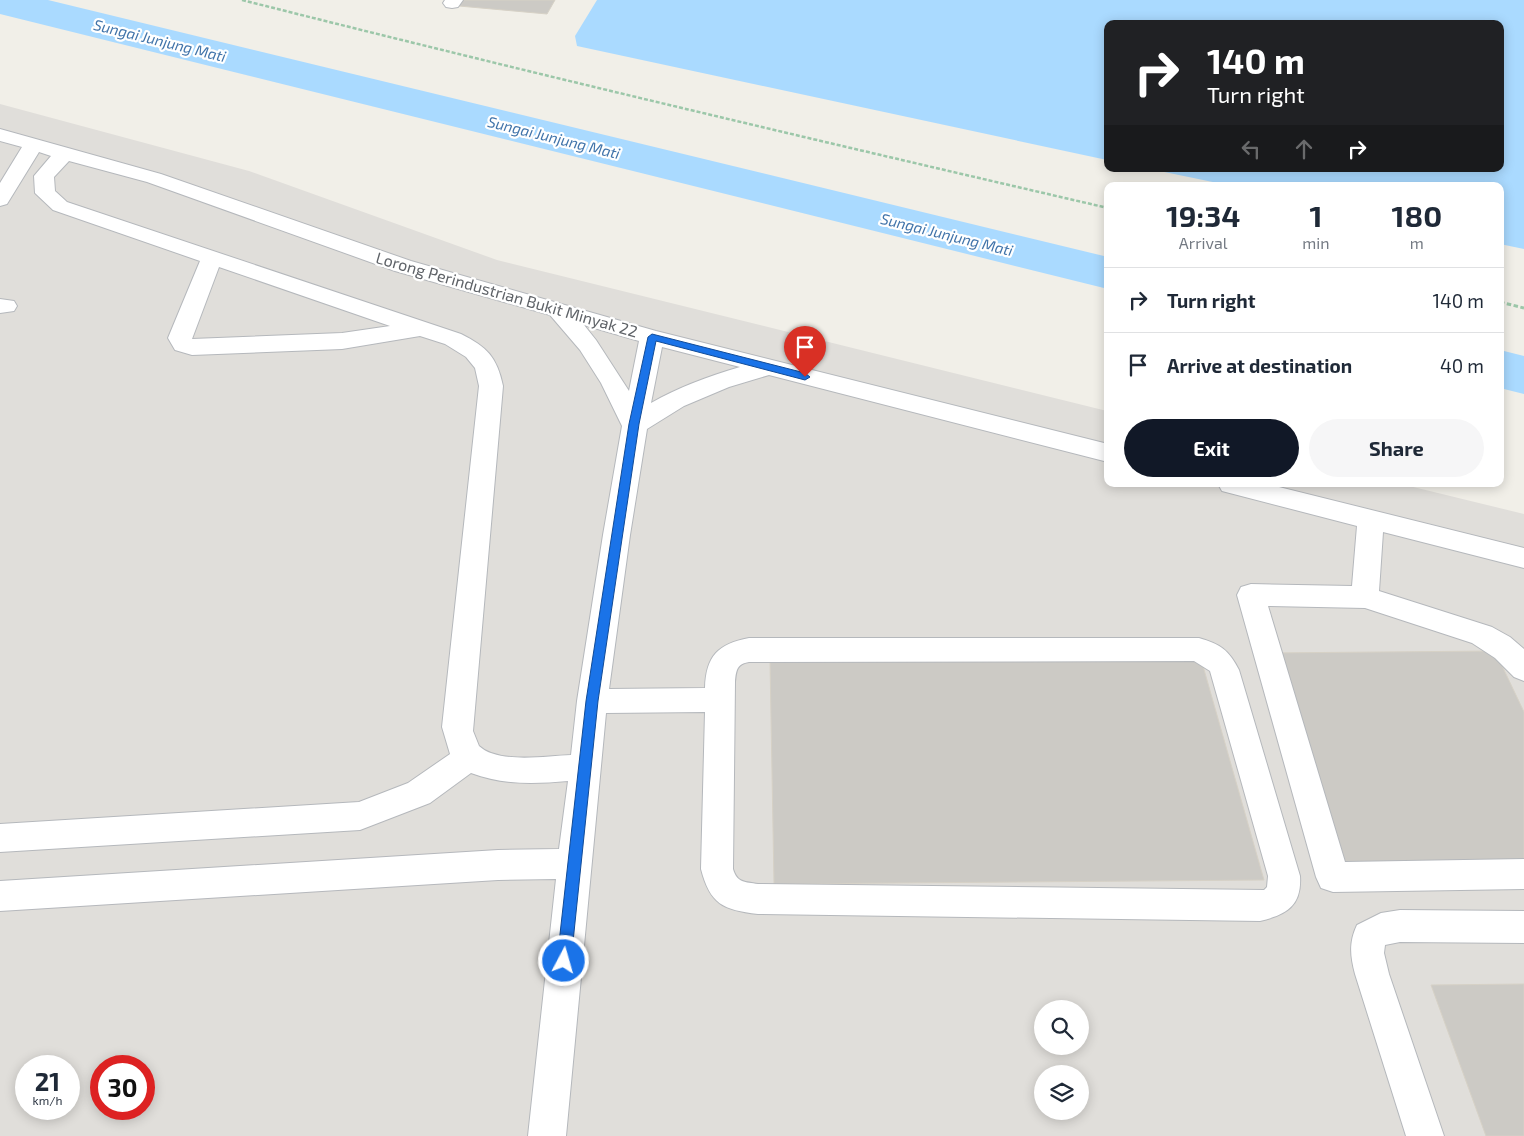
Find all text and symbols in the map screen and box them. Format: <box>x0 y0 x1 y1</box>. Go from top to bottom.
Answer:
water label: Sungai Junjung Mati <box>92 15 228 66</box>
text: 140 m <box>1207 39 1305 81</box>
icon: right <box>1124 40 1189 105</box>
text: Turn right <box>1207 81 1305 107</box>
water label: Sungai Junjung Mati <box>486 112 622 163</box>
icon: left <box>1237 135 1265 163</box>
icon: ahead <box>1290 135 1318 163</box>
icon: right <box>1343 135 1371 163</box>
text: 19:34 <box>1166 197 1240 233</box>
text: 1 <box>1309 197 1322 233</box>
text: 180 <box>1392 197 1442 233</box>
water label: Sungai Junjung Mati <box>879 209 1015 260</box>
text: Arrival <box>1179 233 1228 252</box>
text: min <box>1302 233 1330 252</box>
text: m <box>1410 233 1424 252</box>
street label: Lorong Perindustrian Bukit Minyak 22 <box>374 247 640 341</box>
icon: right <box>1124 286 1152 314</box>
text: Turn right <box>1167 289 1255 312</box>
text: 140 m <box>1432 289 1484 312</box>
pin <box>784 326 826 377</box>
icon: arrive <box>791 333 819 361</box>
icon: arrive <box>1124 351 1152 379</box>
text: Arrive at destination <box>1167 354 1352 377</box>
text: 40 m <box>1440 354 1484 377</box>
button: Exit <box>1124 419 1299 477</box>
button: Share <box>1309 419 1484 477</box>
position arrow <box>537 934 589 986</box>
map controls <box>1034 1000 1089 1120</box>
button: search <box>1034 1000 1089 1055</box>
speed limit sign: 30 <box>90 1055 155 1120</box>
button: layers <box>1034 1065 1089 1120</box>
text: 21 <box>35 1066 60 1096</box>
text: km/h <box>33 1093 62 1107</box>

